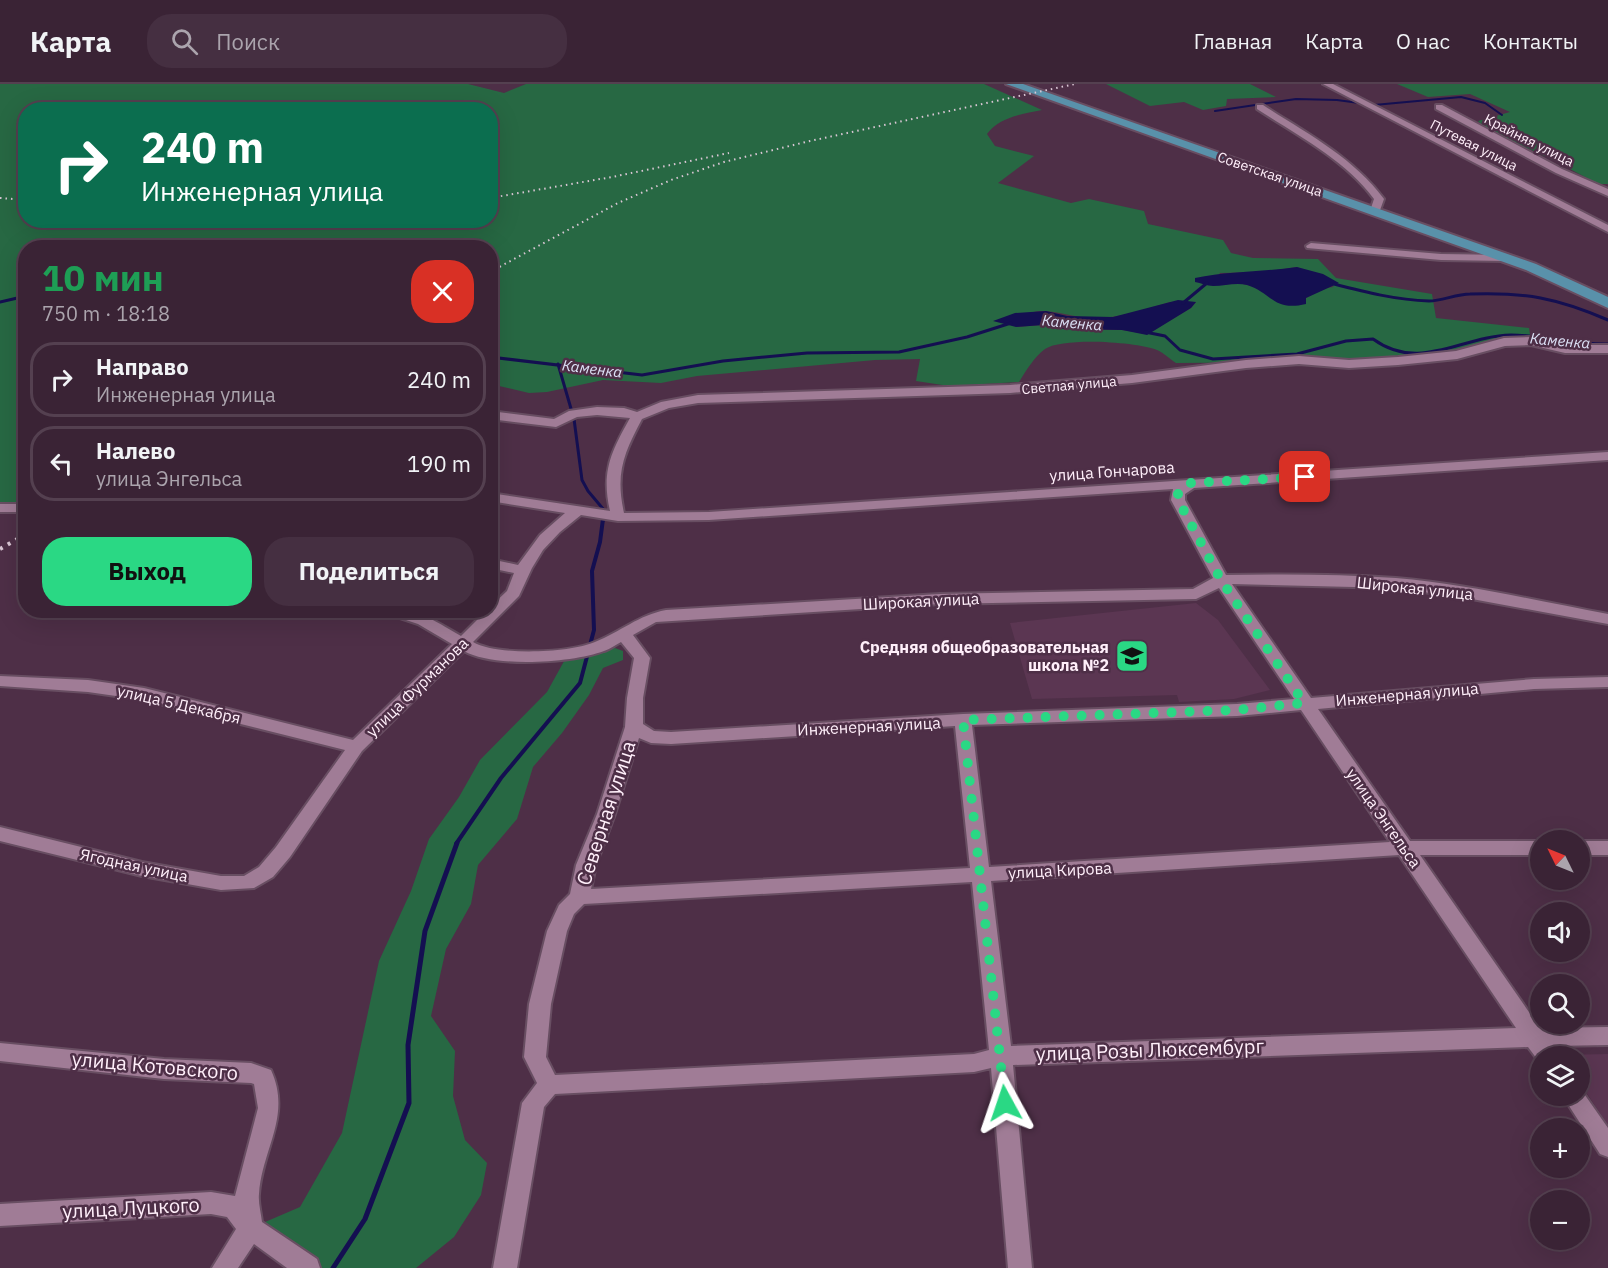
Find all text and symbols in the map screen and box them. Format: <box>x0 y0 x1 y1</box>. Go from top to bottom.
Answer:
search box <box>147 14 567 68</box>
text: Карта <box>30 23 111 60</box>
icon: search <box>168 25 201 58</box>
text: Поиск <box>216 27 280 56</box>
text: Главная <box>1194 27 1272 55</box>
text: Карта <box>1305 27 1363 55</box>
text: О нас <box>1396 27 1450 55</box>
text: Контакты <box>1483 27 1578 55</box>
street label: Крайняя улица <box>1481 110 1577 171</box>
street label: Путевая улица <box>1427 115 1521 175</box>
text: 240 m <box>141 120 264 175</box>
icon: right <box>42 126 120 204</box>
street label: Советская улица <box>1215 148 1325 201</box>
text: Инженерная улица <box>141 173 383 208</box>
text: 10 мин <box>42 254 164 301</box>
button: close <box>411 260 474 323</box>
text: 750 m · 18:18 <box>42 300 170 327</box>
water label: Каменка <box>1041 310 1103 335</box>
water label: Каменка <box>1529 328 1591 353</box>
text: Направо <box>96 352 189 381</box>
water label: Каменка <box>561 355 623 382</box>
icon: right <box>45 363 78 396</box>
text: 240 m <box>407 365 471 394</box>
street label: Светлая улица <box>1021 372 1118 398</box>
text: Инженерная улица <box>96 381 276 408</box>
text: Налево <box>96 436 175 465</box>
icon: left <box>45 447 78 480</box>
text: 190 m <box>407 449 471 478</box>
pin <box>1279 451 1330 502</box>
street label: улица Гончарова <box>1049 457 1176 485</box>
icon: arrive <box>1288 460 1321 493</box>
text: улица Энгельса <box>96 465 242 492</box>
button: Выход <box>42 537 252 606</box>
button: Поделиться <box>264 537 474 606</box>
street label: Широкая улица <box>1356 572 1475 604</box>
street label: Широкая улица <box>862 588 980 614</box>
street label: улица Фурманова <box>362 633 473 741</box>
place label: Средняя общеобразовательная школа №2 <box>860 637 1109 675</box>
school or university icon: Средняя общеобразовательная школа №2 <box>1114 638 1150 674</box>
street label: Инженерная улица <box>1335 678 1480 710</box>
street label: улица 5 Декабря <box>115 680 243 728</box>
street label: Инженерная улица <box>797 712 942 740</box>
street label: Северная улица <box>569 737 642 889</box>
street label: улица Энгельса <box>1342 764 1426 872</box>
north arrow <box>1530 830 1590 890</box>
map controls <box>1530 830 1590 1250</box>
street label: Ягодная улица <box>78 844 190 886</box>
street label: улица Кирова <box>1008 857 1113 883</box>
button: sound <box>1530 902 1590 962</box>
button: search <box>1530 974 1590 1034</box>
street label: улица Розы Люксембург <box>1035 1032 1265 1067</box>
street label: улица Котовского <box>71 1045 239 1086</box>
button: layers <box>1530 1046 1590 1106</box>
position arrow <box>973 1071 1037 1135</box>
button: + <box>1530 1118 1590 1178</box>
street label: улица Луцкого <box>62 1190 200 1225</box>
button: − <box>1530 1190 1590 1250</box>

